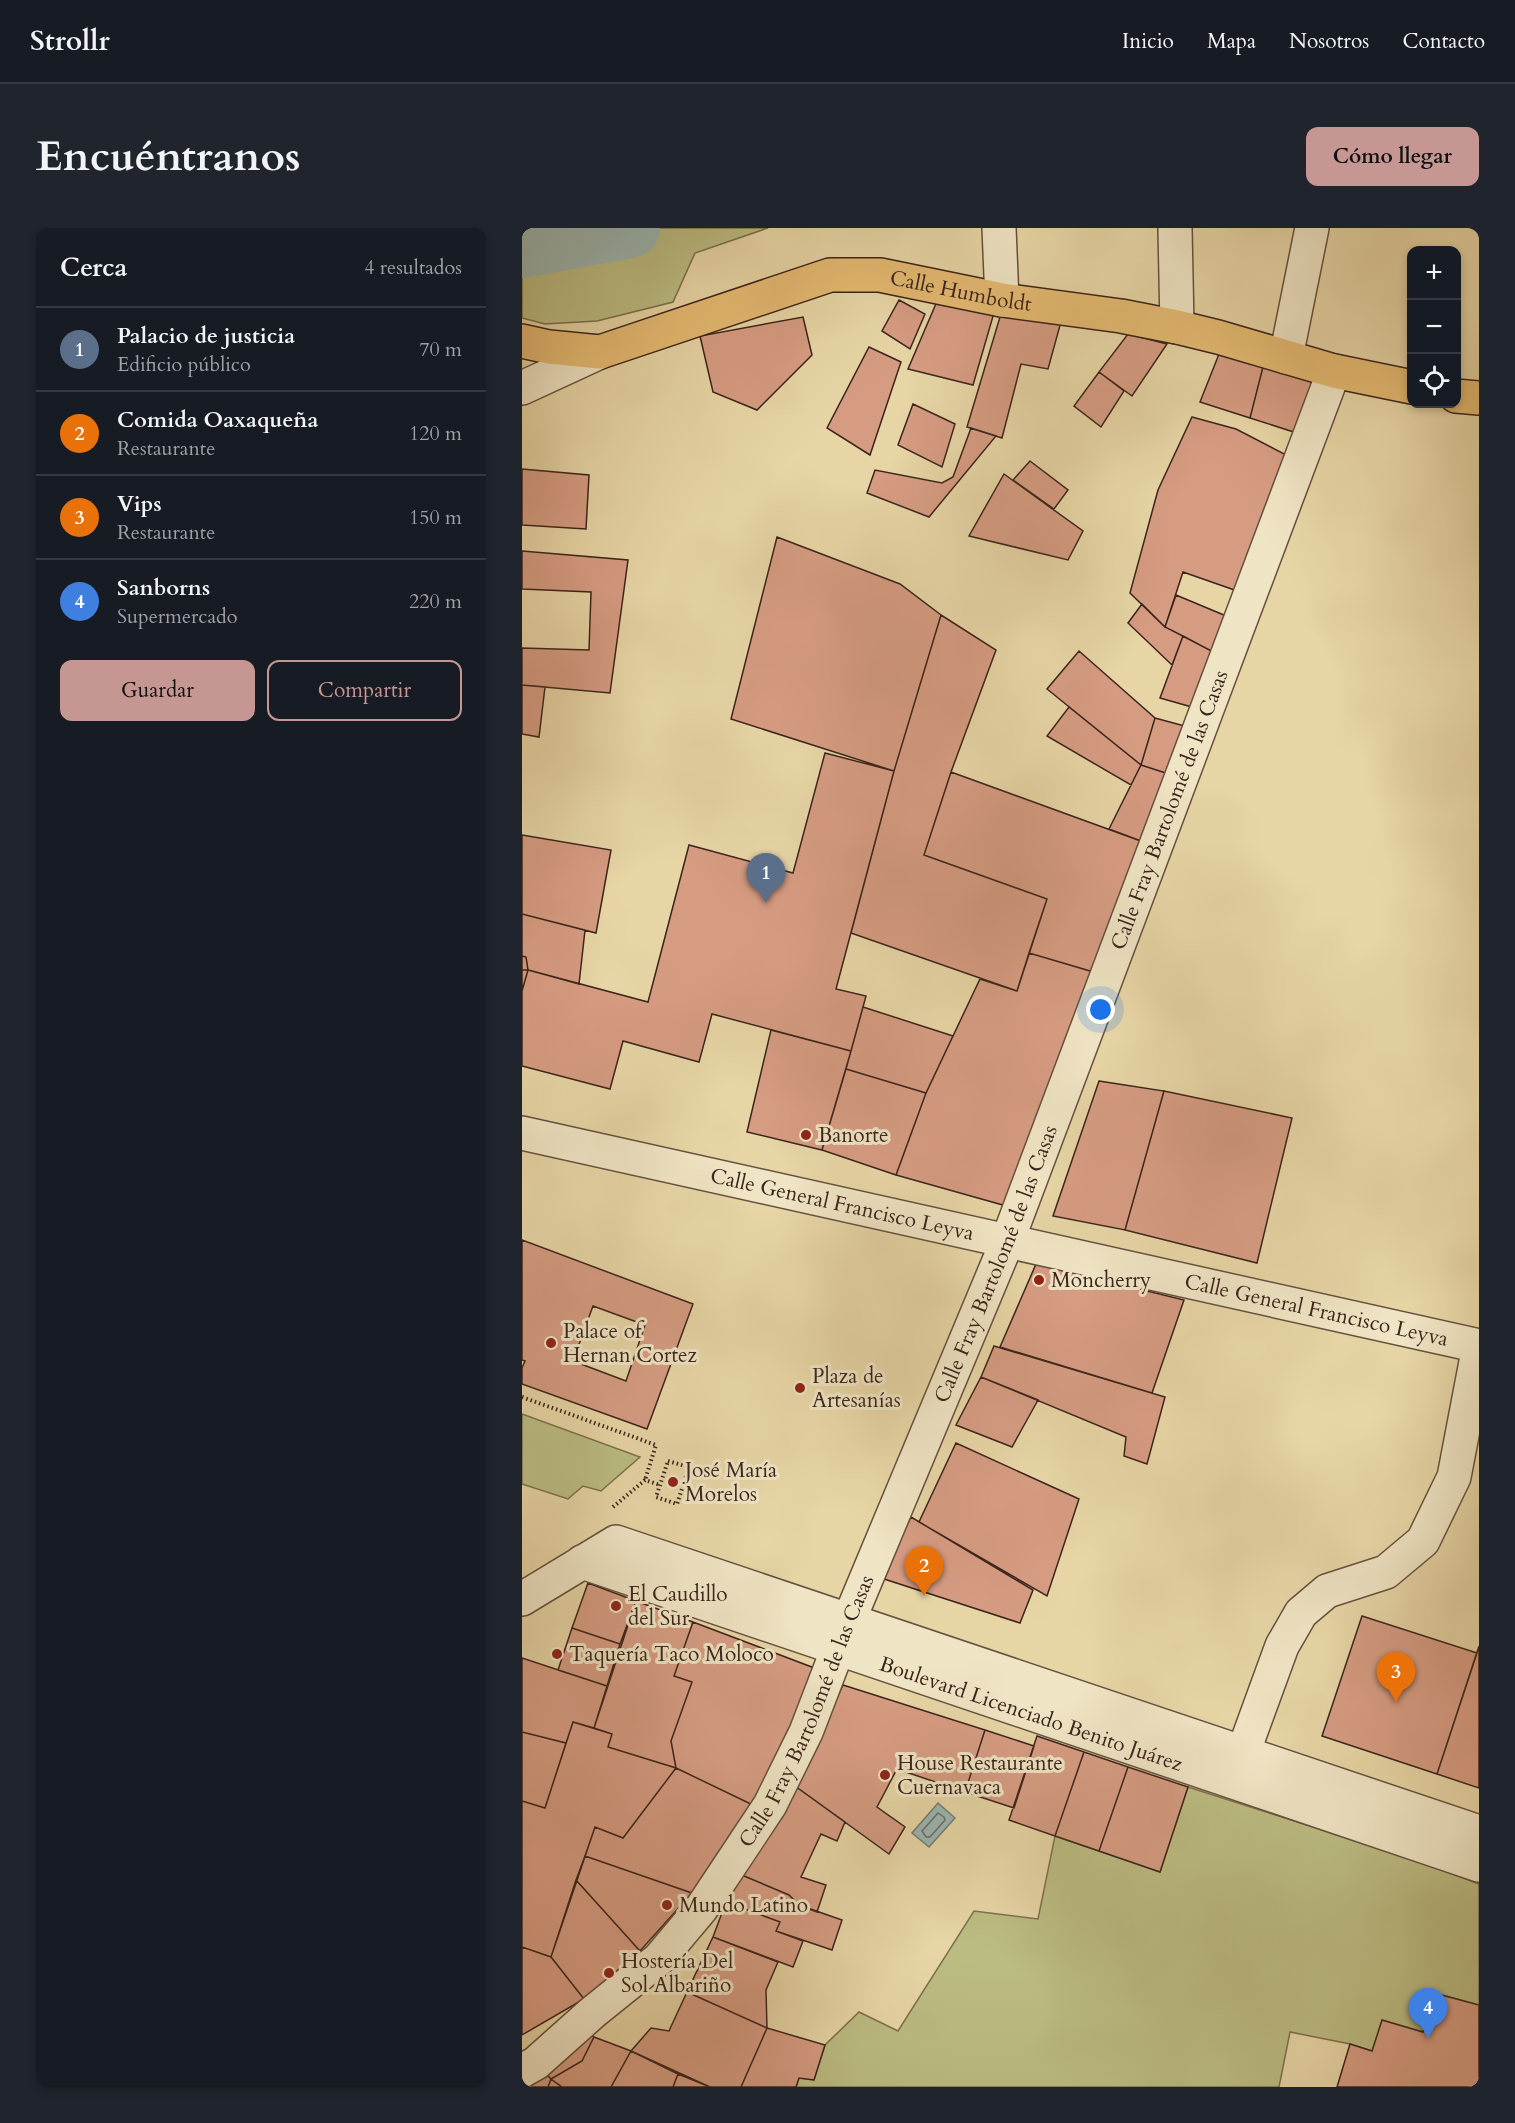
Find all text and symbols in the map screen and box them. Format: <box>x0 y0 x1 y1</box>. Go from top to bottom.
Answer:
text: Strollr <box>30 22 110 60</box>
text: Inicio <box>1122 27 1174 56</box>
text: Mapa <box>1207 27 1256 56</box>
text: Nosotros <box>1289 27 1369 56</box>
text: Contacto <box>1402 27 1485 56</box>
button: Cómo llegar <box>1306 127 1479 186</box>
text: Encuéntranos <box>36 128 301 185</box>
map controls <box>1407 246 1461 408</box>
button: + <box>1407 246 1461 300</box>
text: Cerca <box>60 250 127 285</box>
text: 4 resultados <box>364 254 462 281</box>
street label: Calle Humboldt <box>888 263 1034 318</box>
button: − <box>1407 300 1461 354</box>
text: Palacio de justicia <box>117 321 295 351</box>
text: 1 <box>74 336 85 363</box>
text: 70 m <box>419 336 462 363</box>
text: Edificio público <box>117 351 251 378</box>
button: locate <box>1407 354 1461 408</box>
text: Comida Oaxaqueña <box>117 405 318 435</box>
text: 2 <box>74 420 85 447</box>
text: 120 m <box>409 420 462 447</box>
text: Restaurante <box>117 435 215 462</box>
text: Vips <box>117 489 162 519</box>
text: 3 <box>74 504 85 531</box>
text: 150 m <box>409 504 462 531</box>
text: Restaurante <box>117 519 215 546</box>
text: Sanborns <box>117 573 210 603</box>
text: 4 <box>74 588 85 615</box>
text: 220 m <box>409 588 462 615</box>
text: Supermercado <box>117 603 238 630</box>
button: Guardar <box>60 660 255 721</box>
button: Compartir <box>267 660 462 721</box>
street label: Calle Fray Bartolomé de las Casas <box>1103 666 1235 954</box>
pin: 1 <box>746 854 786 903</box>
your location <box>1086 995 1115 1024</box>
place label: Banorte <box>818 1121 888 1150</box>
street label: Calle Fray Bartolomé de las Casas <box>927 1121 1064 1407</box>
marker: Banorte <box>799 1128 813 1142</box>
street label: Calle General Francisco Leyva <box>708 1161 977 1248</box>
place label: Moncherry <box>1051 1266 1151 1295</box>
street label: Calle General Francisco Leyva <box>1182 1266 1451 1353</box>
marker: Moncherry <box>1032 1273 1046 1287</box>
place label: Palace of Hernan Cortez <box>563 1317 698 1370</box>
marker: Palace of Hernan Cortez <box>544 1336 558 1350</box>
place label: Plaza de Artesanías <box>812 1362 901 1415</box>
marker: Plaza de Artesanías <box>793 1381 807 1395</box>
place label: José María Morelos <box>682 1456 777 1509</box>
marker: José María Morelos <box>666 1475 680 1489</box>
pin: 2 <box>904 1546 944 1596</box>
street label: Calle Fray Bartolomé de las Casas <box>731 1570 881 1853</box>
place label: El Caudillo del Sur <box>628 1580 728 1633</box>
marker: El Caudillo del Sur <box>609 1599 623 1613</box>
place label: Taquería Taco Moloco <box>569 1640 774 1669</box>
marker: Taquería Taco Moloco <box>550 1647 564 1661</box>
street label: Boulevard Licenciado Benito Juárez <box>876 1649 1187 1779</box>
pin: 3 <box>1376 1652 1416 1702</box>
place label: House Restaurante Cuernavaca <box>897 1749 1063 1802</box>
marker: House Restaurante Cuernavaca <box>878 1768 892 1782</box>
place label: Mundo Latino <box>679 1891 808 1920</box>
marker: Mundo Latino <box>660 1898 674 1912</box>
place label: Hostería Del Sol Albariño <box>621 1947 733 2000</box>
marker: Hostería Del Sol Albariño <box>602 1966 616 1980</box>
pin: 4 <box>1408 1988 1448 2038</box>

